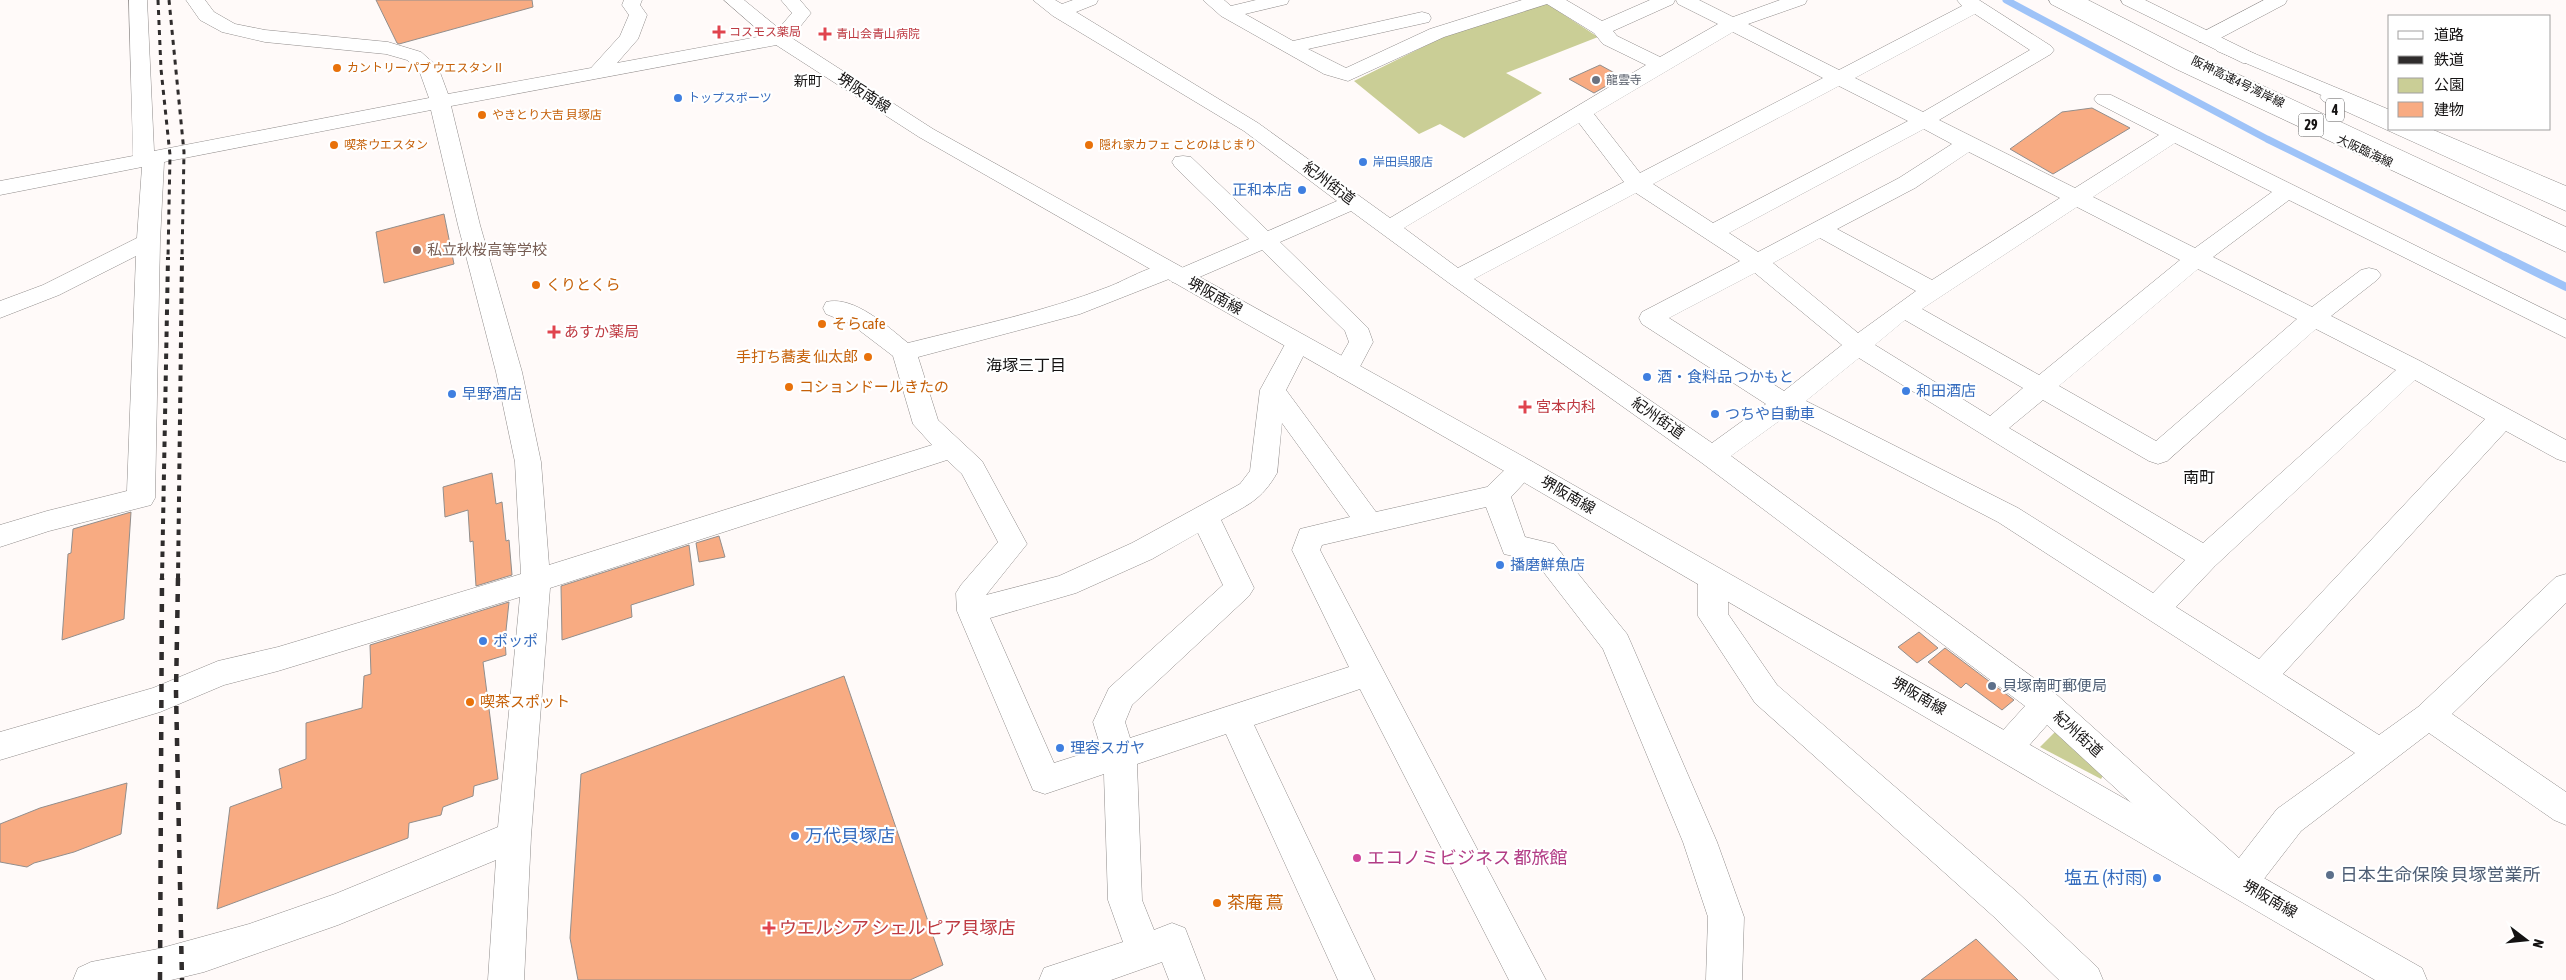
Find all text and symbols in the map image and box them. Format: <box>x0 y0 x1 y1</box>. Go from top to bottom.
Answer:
legend <box>2388 15 2551 130</box>
place label: コスモス薬局 <box>729 25 801 39</box>
marker: コスモス薬局 <box>713 26 725 38</box>
text: 道路 <box>2434 26 2464 43</box>
marker: 青山会青山病院 <box>818 27 832 41</box>
place label: 青山会青山病院 <box>836 27 920 41</box>
text: 鉄道 <box>2434 51 2464 68</box>
street label: 阪神高速4号湾岸線 <box>2189 53 2287 111</box>
place label: カントリーパブ ウエスタンⅡ <box>347 61 505 75</box>
marker: カントリーパブ ウエスタンⅡ <box>331 62 343 74</box>
street label: 堺阪南線 <box>834 69 894 116</box>
district label: 新町 <box>794 73 822 89</box>
place label: 龍雲寺 <box>1606 73 1642 87</box>
marker: 龍雲寺 <box>1590 74 1602 86</box>
text: 公園 <box>2434 76 2464 93</box>
place label: トップスポーツ <box>688 91 772 105</box>
marker: トップスポーツ <box>672 92 684 104</box>
road number: 4 <box>2326 98 2344 122</box>
text: 建物 <box>2434 101 2464 118</box>
place label: やきとり大吉 貝塚店 <box>492 108 602 122</box>
marker: やきとり大吉 貝塚店 <box>476 109 488 121</box>
road number: 29 <box>2298 114 2324 136</box>
street label: 大阪臨海線 <box>2335 132 2395 170</box>
place label: 喫茶ウエスタン <box>344 138 428 152</box>
place label: 隠れ家カフェ ことのはじまり <box>1099 138 1257 152</box>
marker: 喫茶ウエスタン <box>328 139 340 151</box>
marker: 隠れ家カフェ ことのはじまり <box>1083 139 1095 151</box>
place label: 岸田呉服店 <box>1373 155 1433 169</box>
marker: 岸田呉服店 <box>1357 156 1369 168</box>
street label: 紀州街道 <box>1300 158 1358 207</box>
place label: 正和本店 <box>1232 181 1292 198</box>
marker: 正和本店 <box>1296 184 1308 196</box>
place label: 私立秋桜高等学校 <box>427 241 547 258</box>
marker: 私立秋桜高等学校 <box>411 244 423 256</box>
street label: 堺阪南線 <box>1185 274 1246 318</box>
place label: くりとくら <box>546 276 621 293</box>
marker: くりとくら <box>530 279 542 291</box>
place label: そらcafe <box>832 315 886 332</box>
marker: そらcafe <box>816 318 828 330</box>
place label: あすか薬局 <box>564 323 639 340</box>
marker: あすか薬局 <box>548 326 560 338</box>
place label: 手打ち蕎麦 仙太郎 <box>736 348 858 365</box>
marker: 手打ち蕎麦 仙太郎 <box>862 351 874 363</box>
district label: 海塚三丁目 <box>986 356 1066 374</box>
place label: 酒・食料品 つかもと <box>1657 368 1794 385</box>
marker: 酒・食料品 つかもと <box>1641 371 1653 383</box>
place label: コションドールきたの <box>799 378 949 395</box>
marker: コションドールきたの <box>783 381 795 393</box>
place label: 和田酒店 <box>1916 382 1976 399</box>
place label: 早野酒店 <box>462 385 522 402</box>
marker: 和田酒店 <box>1900 385 1912 397</box>
marker: 早野酒店 <box>446 388 458 400</box>
street label: 紀州街道 <box>1629 393 1688 442</box>
place label: 宮本内科 <box>1536 398 1596 415</box>
marker: 宮本内科 <box>1518 400 1532 414</box>
place label: つちや自動車 <box>1725 405 1815 422</box>
marker: つちや自動車 <box>1709 408 1721 420</box>
district label: 南町 <box>2183 468 2215 486</box>
street label: 堺阪南線 <box>1538 472 1598 517</box>
place label: 播磨鮮魚店 <box>1510 556 1585 573</box>
marker: 播磨鮮魚店 <box>1494 559 1506 571</box>
place label: ポッポ <box>493 632 538 649</box>
marker: ポッポ <box>477 635 489 647</box>
street label: 堺阪南線 <box>1889 673 1949 718</box>
place label: 貝塚南町郵便局 <box>2002 677 2107 694</box>
marker: 貝塚南町郵便局 <box>1986 680 1998 692</box>
place label: 喫茶スポット <box>480 693 570 710</box>
marker: 喫茶スポット <box>464 696 476 708</box>
street label: 紀州街道 <box>2050 707 2106 760</box>
place label: 理容スガヤ <box>1070 739 1145 756</box>
marker: 理容スガヤ <box>1054 742 1066 754</box>
place label: 万代貝塚店 <box>805 825 895 846</box>
marker: 万代貝塚店 <box>789 830 801 842</box>
place label: エコノミビジネス 都旅館 <box>1367 847 1567 868</box>
marker: エコノミビジネス 都旅館 <box>1351 852 1363 864</box>
place label: 日本生命保険 貝塚営業所 <box>2340 864 2540 885</box>
place label: 塩五 (村雨) <box>2064 867 2147 888</box>
marker: 日本生命保険 貝塚営業所 <box>2324 869 2336 881</box>
marker: 塩五 (村雨) <box>2151 872 2163 884</box>
street label: 堺阪南線 <box>2240 876 2300 921</box>
place label: 茶庵 蔦 <box>1227 892 1283 913</box>
marker: 茶庵 蔦 <box>1211 897 1223 909</box>
north arrow <box>2501 915 2551 965</box>
place label: ウエルシア シェルピア貝塚店 <box>779 917 1015 938</box>
marker: ウエルシア シェルピア貝塚店 <box>763 922 775 934</box>
text: N <box>2530 937 2547 950</box>

